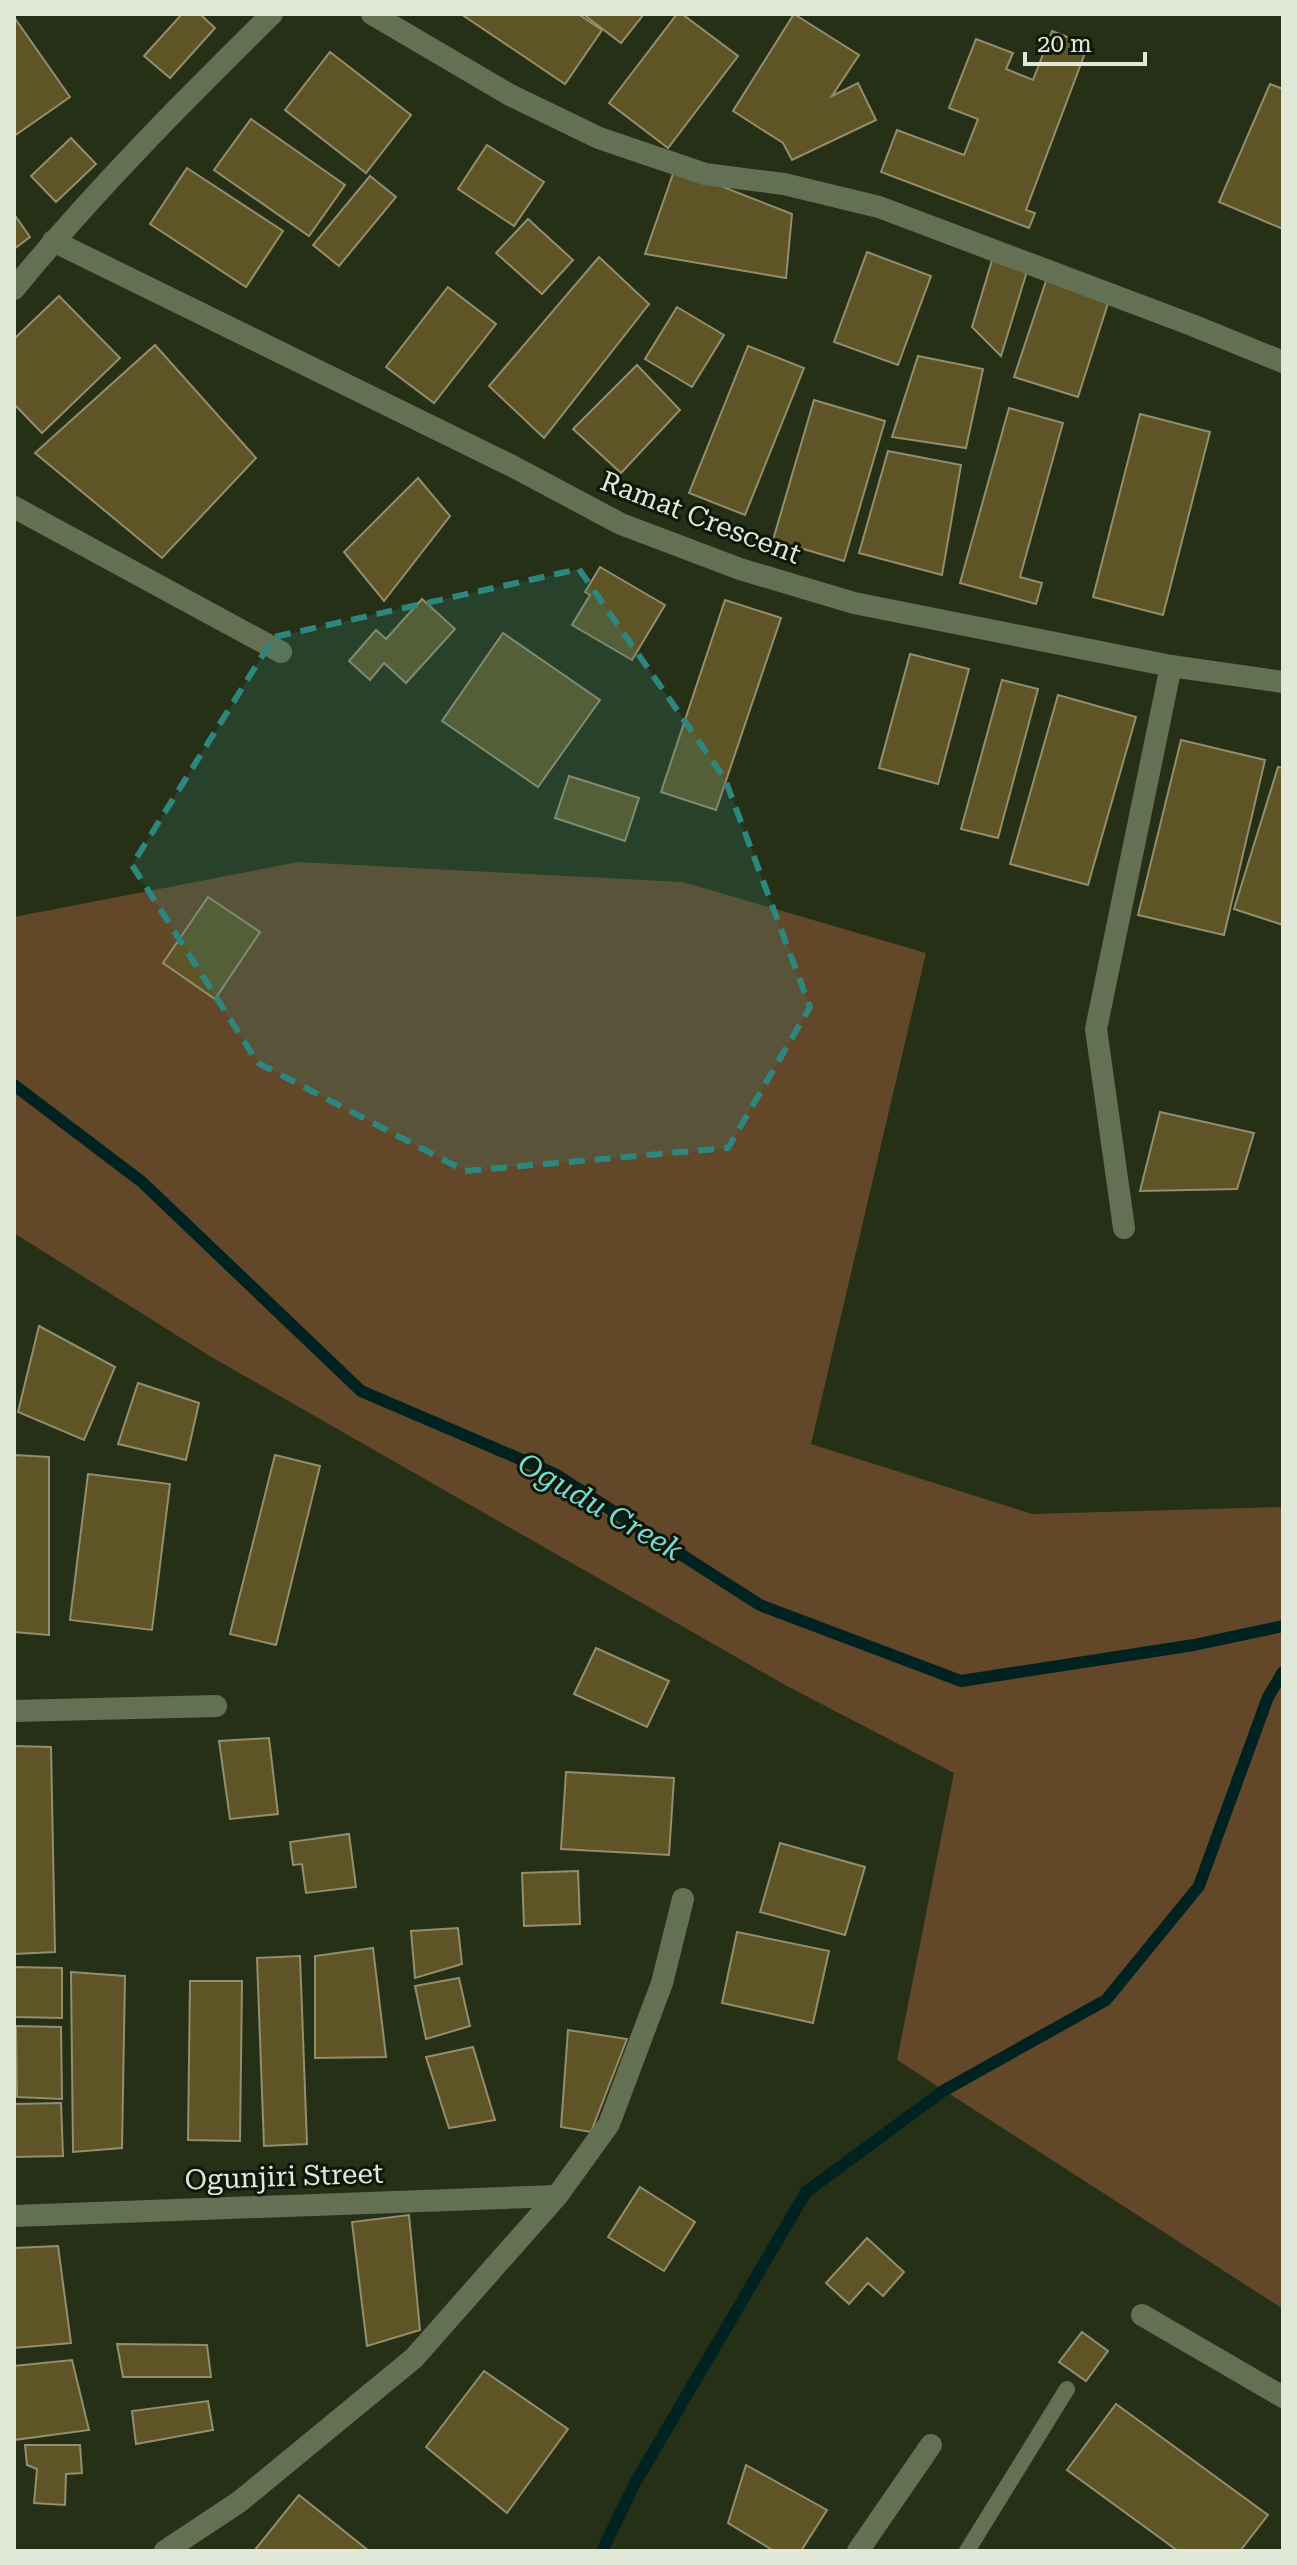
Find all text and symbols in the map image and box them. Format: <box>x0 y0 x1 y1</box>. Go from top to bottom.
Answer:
scale bar <box>1025 16 1145 66</box>
text: 20 m <box>1037 30 1092 58</box>
street label: Ramat Crescent <box>596 464 806 571</box>
water label: Ogudu Creek <box>512 1445 689 1568</box>
street label: Ogunjiri Street <box>184 2157 384 2196</box>

